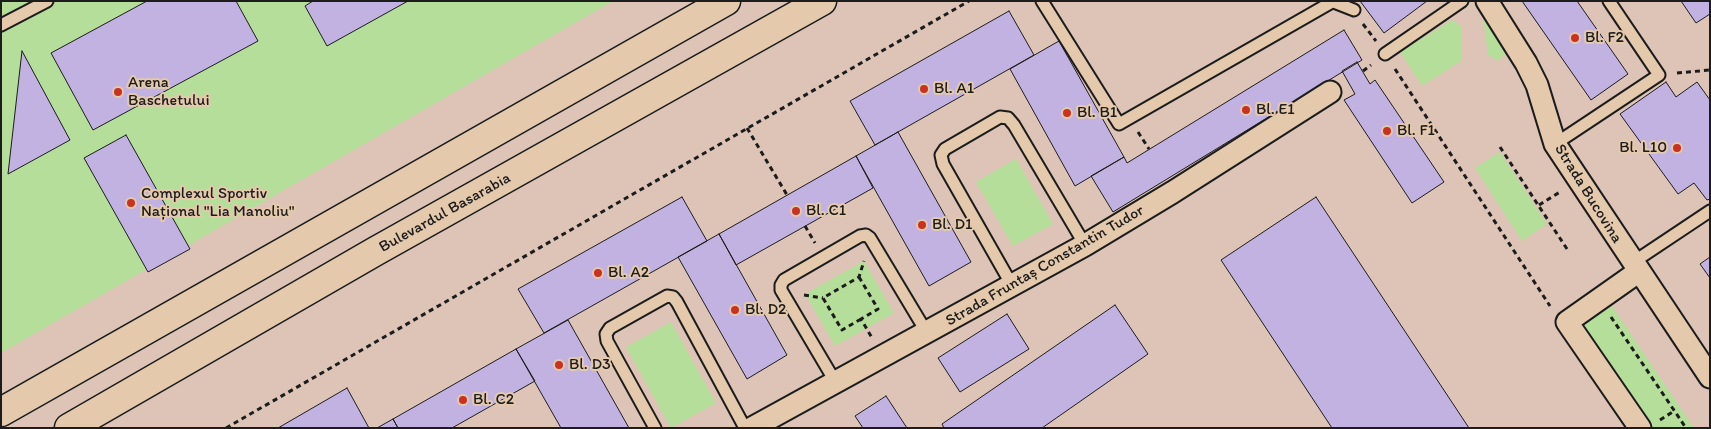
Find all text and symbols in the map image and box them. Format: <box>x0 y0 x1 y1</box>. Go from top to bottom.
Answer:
place label: Bl. F2 <box>1585 28 1624 48</box>
marker: Bl. F2 <box>1569 32 1581 44</box>
place label: Arena Baschetului <box>128 73 210 111</box>
place label: Bl. A1 <box>934 79 974 99</box>
marker: Bl. A1 <box>918 83 930 95</box>
marker: Arena Baschetului <box>112 86 124 98</box>
place label: Bl. E1 <box>1256 100 1295 120</box>
place label: Bl. B1 <box>1077 103 1117 123</box>
marker: Bl. E1 <box>1240 104 1252 116</box>
marker: Bl. B1 <box>1061 107 1073 119</box>
place label: Bl. F1 <box>1397 121 1435 141</box>
marker: Bl. F1 <box>1381 125 1393 137</box>
place label: Bl. L10 <box>1619 138 1667 158</box>
street label: Strada Bucovina <box>1550 141 1626 247</box>
marker: Bl. L10 <box>1671 142 1683 154</box>
street label: Bulevardul Basarabia <box>376 169 514 257</box>
place label: Complexul Sportiv Național "Lia Manoliu" <box>141 184 295 222</box>
marker: Complexul Sportiv Național "Lia Manoliu" <box>125 197 137 209</box>
place label: Bl. C1 <box>806 201 846 221</box>
street label: Strada Fruntaș Constantin Tudor <box>942 201 1148 331</box>
marker: Bl. C1 <box>790 205 802 217</box>
place label: Bl. D1 <box>932 215 972 235</box>
marker: Bl. D1 <box>916 219 928 231</box>
place label: Bl. A2 <box>608 263 649 283</box>
marker: Bl. A2 <box>592 267 604 279</box>
place label: Bl. D2 <box>745 300 786 320</box>
marker: Bl. D2 <box>729 304 741 316</box>
place label: Bl. D3 <box>569 355 611 375</box>
marker: Bl. D3 <box>553 359 565 371</box>
place label: Bl. C2 <box>473 390 514 410</box>
marker: Bl. C2 <box>457 394 469 406</box>

